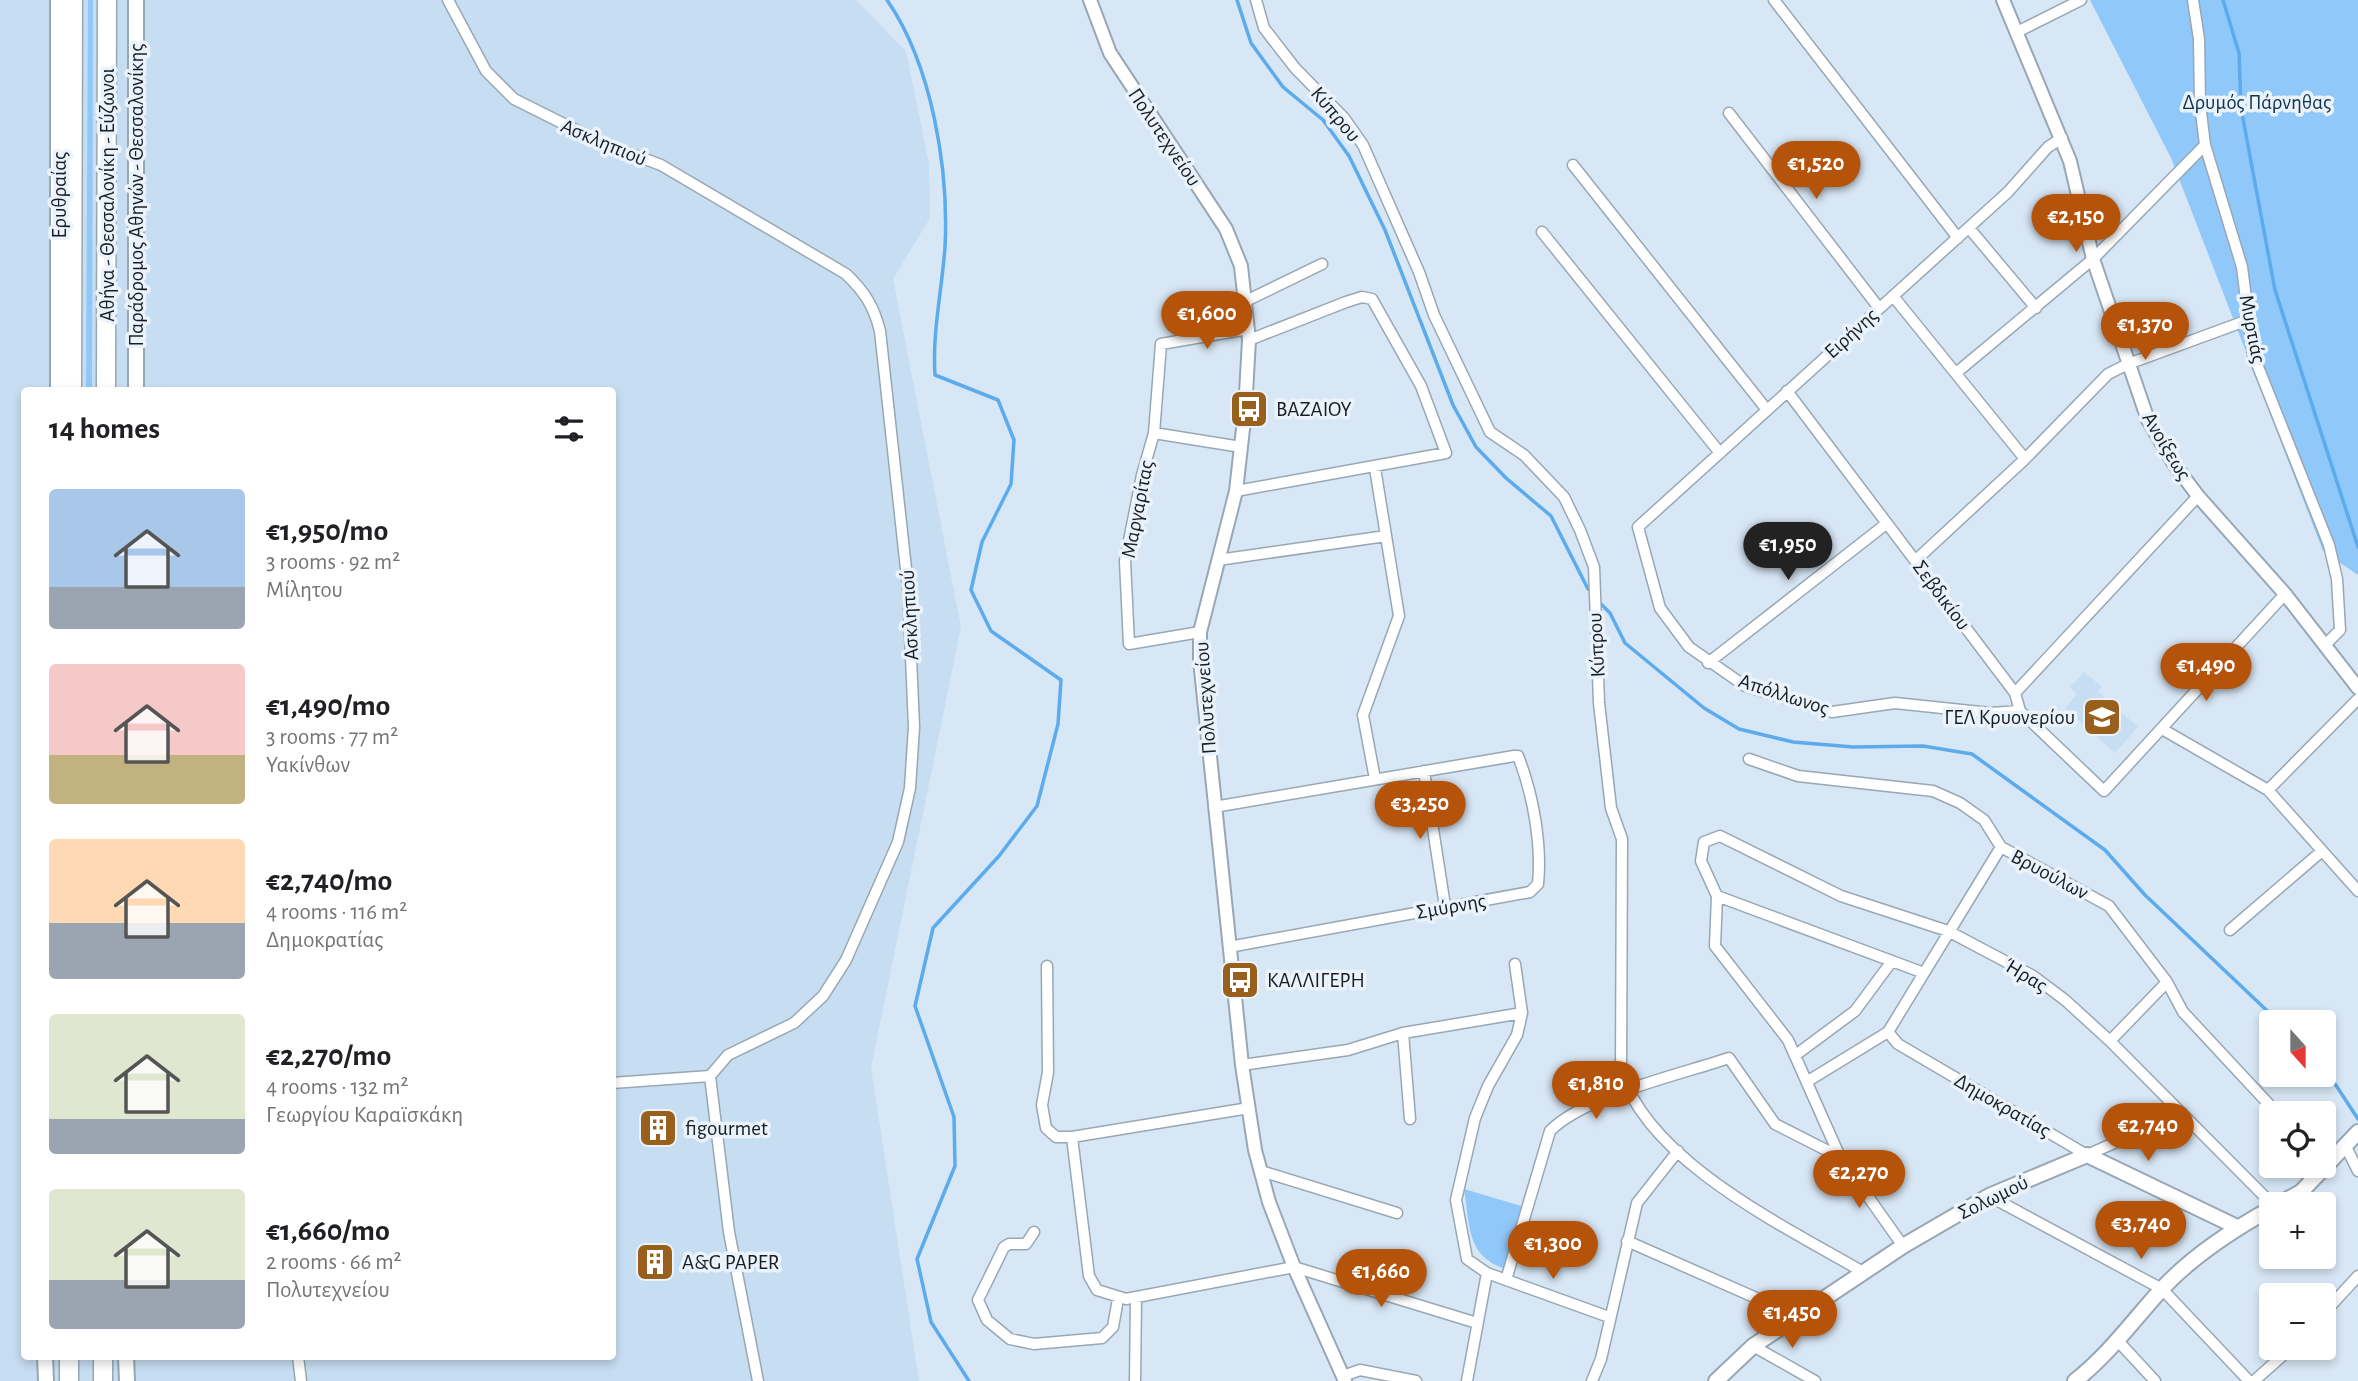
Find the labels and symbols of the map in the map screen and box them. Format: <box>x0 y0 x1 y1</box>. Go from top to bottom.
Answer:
street label: Παράδρομος Αθηνών - Θεσσαλονίκης <box>126 43 147 347</box>
street label: Αθήνα - Θεσσαλονίκη - Εύζωνοι <box>97 68 118 322</box>
street label: Κύπρου <box>1307 83 1365 146</box>
street label: Πολυτεχνείου <box>1124 85 1205 190</box>
park label: Δρυμός Πάρνηθας <box>2183 92 2331 113</box>
street label: Ασκληπιού <box>558 115 650 170</box>
pin: €1,520 <box>1759 142 1873 201</box>
street label: Ερυθραίας <box>49 151 70 239</box>
pin: €2,150 <box>2019 194 2133 254</box>
pin: €1,600 <box>1150 292 1264 351</box>
street label: Μυρτιάς <box>2236 293 2269 365</box>
pin: €1,370 <box>2088 302 2202 362</box>
street label: Ειρήνης <box>1821 304 1882 363</box>
bus stop icon: ΒΑΖΑΙΟΥ <box>1228 388 1270 430</box>
place label: ΒΑΖΑΙΟΥ <box>1276 399 1352 420</box>
street label: Ανοίξεως <box>2137 409 2195 484</box>
street label: Μαργαρίτας <box>1118 458 1157 560</box>
pin: €1,950 <box>1731 522 1845 582</box>
street label: Σεβδικίου <box>1909 557 1974 634</box>
street label: Ασκληπιού <box>897 569 922 661</box>
street label: Κύπρου <box>1584 612 1609 678</box>
street label: Πολυτεχνείου <box>1191 641 1220 755</box>
pin: €1,490 <box>2149 644 2263 703</box>
street label: Απόλλωνος <box>1736 670 1832 719</box>
school or university icon: ΓΕΛ Κρυονερίου <box>2081 696 2123 738</box>
place label: ΓΕΛ Κρυονερίου <box>1944 707 2075 728</box>
pin: €3,250 <box>1363 782 1477 841</box>
street label: Βρυούλων <box>2008 845 2092 904</box>
street label: Σμύρνης <box>1415 890 1488 923</box>
street label: Ήρας <box>2000 954 2051 996</box>
bus stop icon: ΚΑΛΛΙΓΕΡΗ <box>1219 959 1261 1001</box>
place label: ΚΑΛΛΙΓΕΡΗ <box>1267 970 1365 991</box>
north arrow <box>2259 1010 2336 1087</box>
pin: €1,810 <box>1539 1062 1653 1121</box>
street label: Δημοκρατίας <box>1951 1070 2054 1141</box>
pin: €2,740 <box>2091 1104 2205 1163</box>
building icon: figourmet <box>637 1107 679 1149</box>
place label: figourmet <box>685 1118 768 1139</box>
pin: €2,270 <box>1802 1150 1916 1210</box>
street label: Σολωμού <box>1955 1172 2032 1223</box>
pin: €3,740 <box>2084 1202 2198 1261</box>
pin: €1,300 <box>1496 1222 1610 1281</box>
building icon: A&G PAPER <box>634 1241 676 1283</box>
pin: €1,660 <box>1324 1250 1438 1309</box>
place label: A&G PAPER <box>682 1252 779 1273</box>
pin: €1,450 <box>1735 1290 1849 1350</box>

